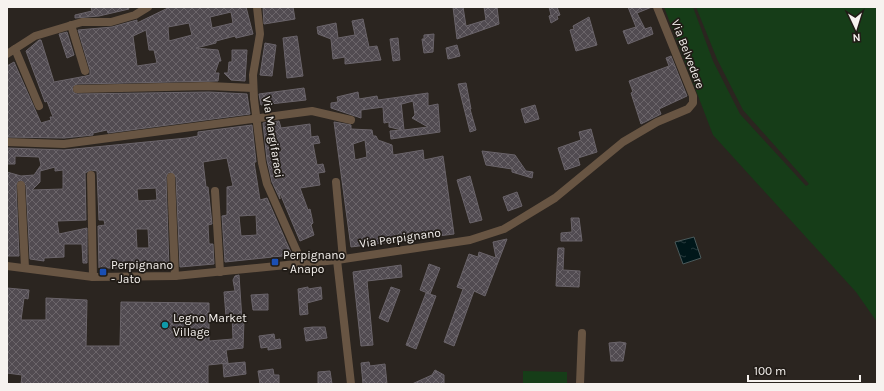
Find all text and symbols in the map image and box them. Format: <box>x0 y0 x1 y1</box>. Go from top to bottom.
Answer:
north arrow <box>836 8 876 48</box>
street label: Via Belvedere <box>668 18 708 90</box>
text: N <box>852 31 861 44</box>
street label: Via Margifaraci <box>260 95 286 179</box>
street label: Via Perpignano <box>358 225 442 251</box>
place label: Perpignano - Anapo <box>283 248 345 276</box>
marker: Perpignano - Anapo <box>270 257 280 267</box>
place label: Perpignano - Jato <box>111 258 173 286</box>
marker: Perpignano - Jato <box>98 267 108 277</box>
place label: Legno Market Village <box>173 311 247 339</box>
marker: Legno Market Village <box>160 320 170 330</box>
scale bar <box>748 357 860 383</box>
text: 100 m <box>754 364 786 378</box>

